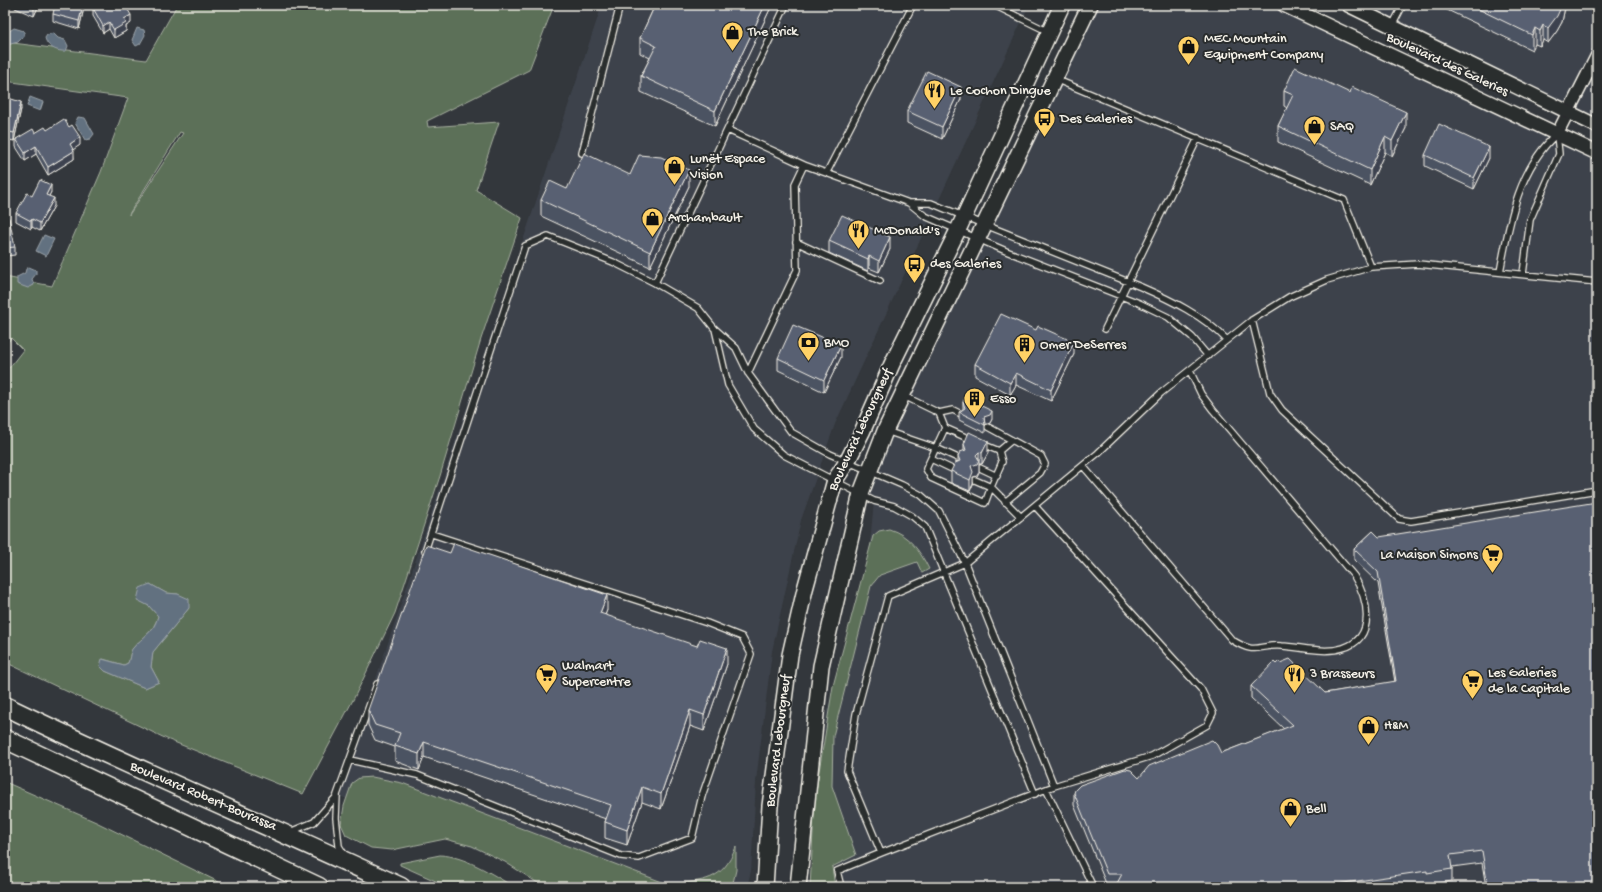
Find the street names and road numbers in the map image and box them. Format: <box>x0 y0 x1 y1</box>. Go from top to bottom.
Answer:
street label: Boulevard des Galeries <box>1382 29 1512 101</box>
street label: Boulevard Lebourgneuf <box>825 365 898 495</box>
street label: Boulevard Lebourgneuf <box>762 672 796 809</box>
street label: Boulevard Robert-Bourassa <box>126 758 280 836</box>

